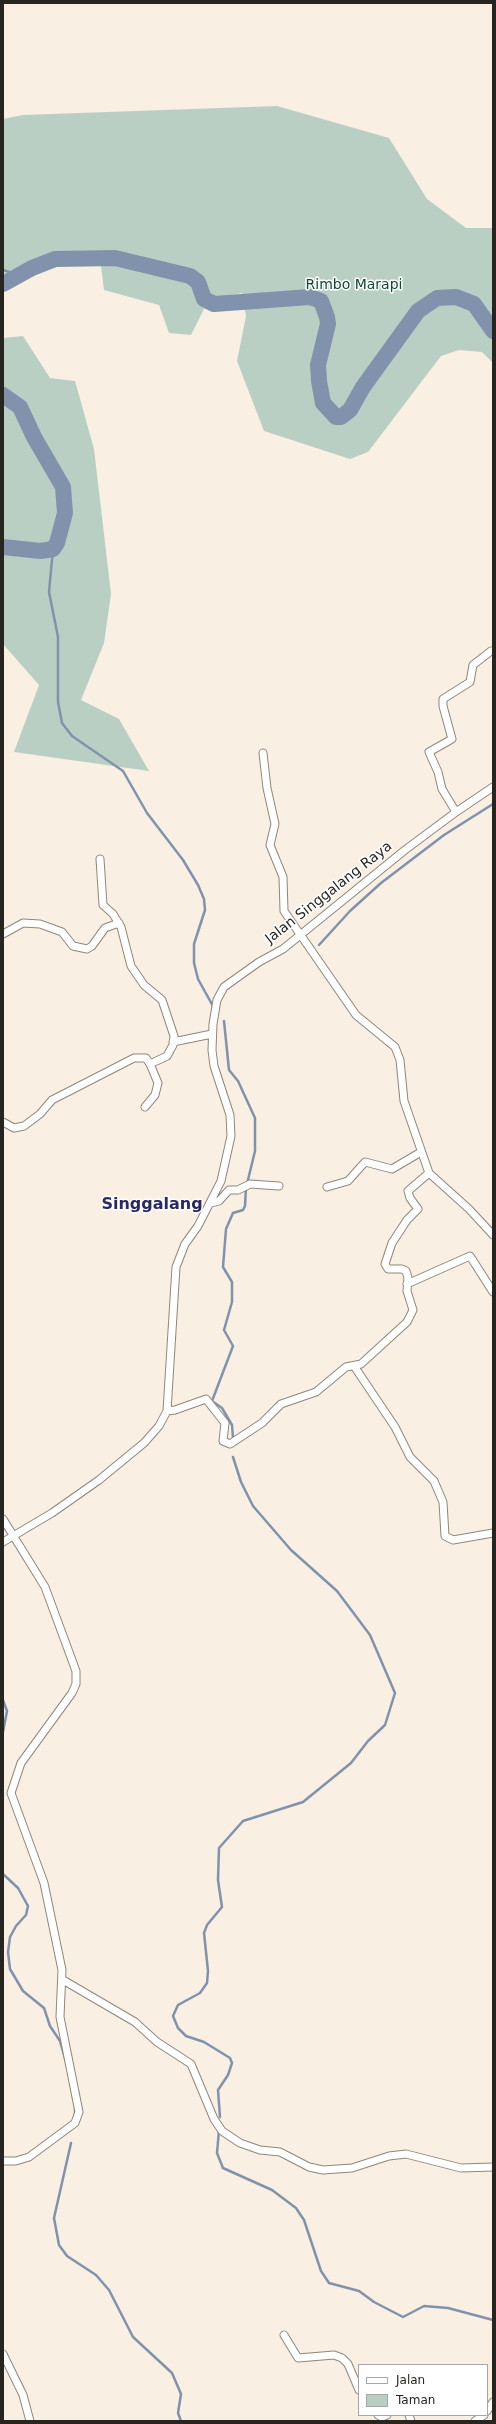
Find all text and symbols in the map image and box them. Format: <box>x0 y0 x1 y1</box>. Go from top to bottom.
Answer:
park label: Rimbo Marapi <box>306 277 402 293</box>
street label: Jalan Singgalang Raya <box>262 838 396 948</box>
district label: Singgalang <box>101 1195 203 1215</box>
legend <box>358 2364 488 2416</box>
text: Jalan <box>396 2373 425 2387</box>
text: Taman <box>396 2393 435 2407</box>

